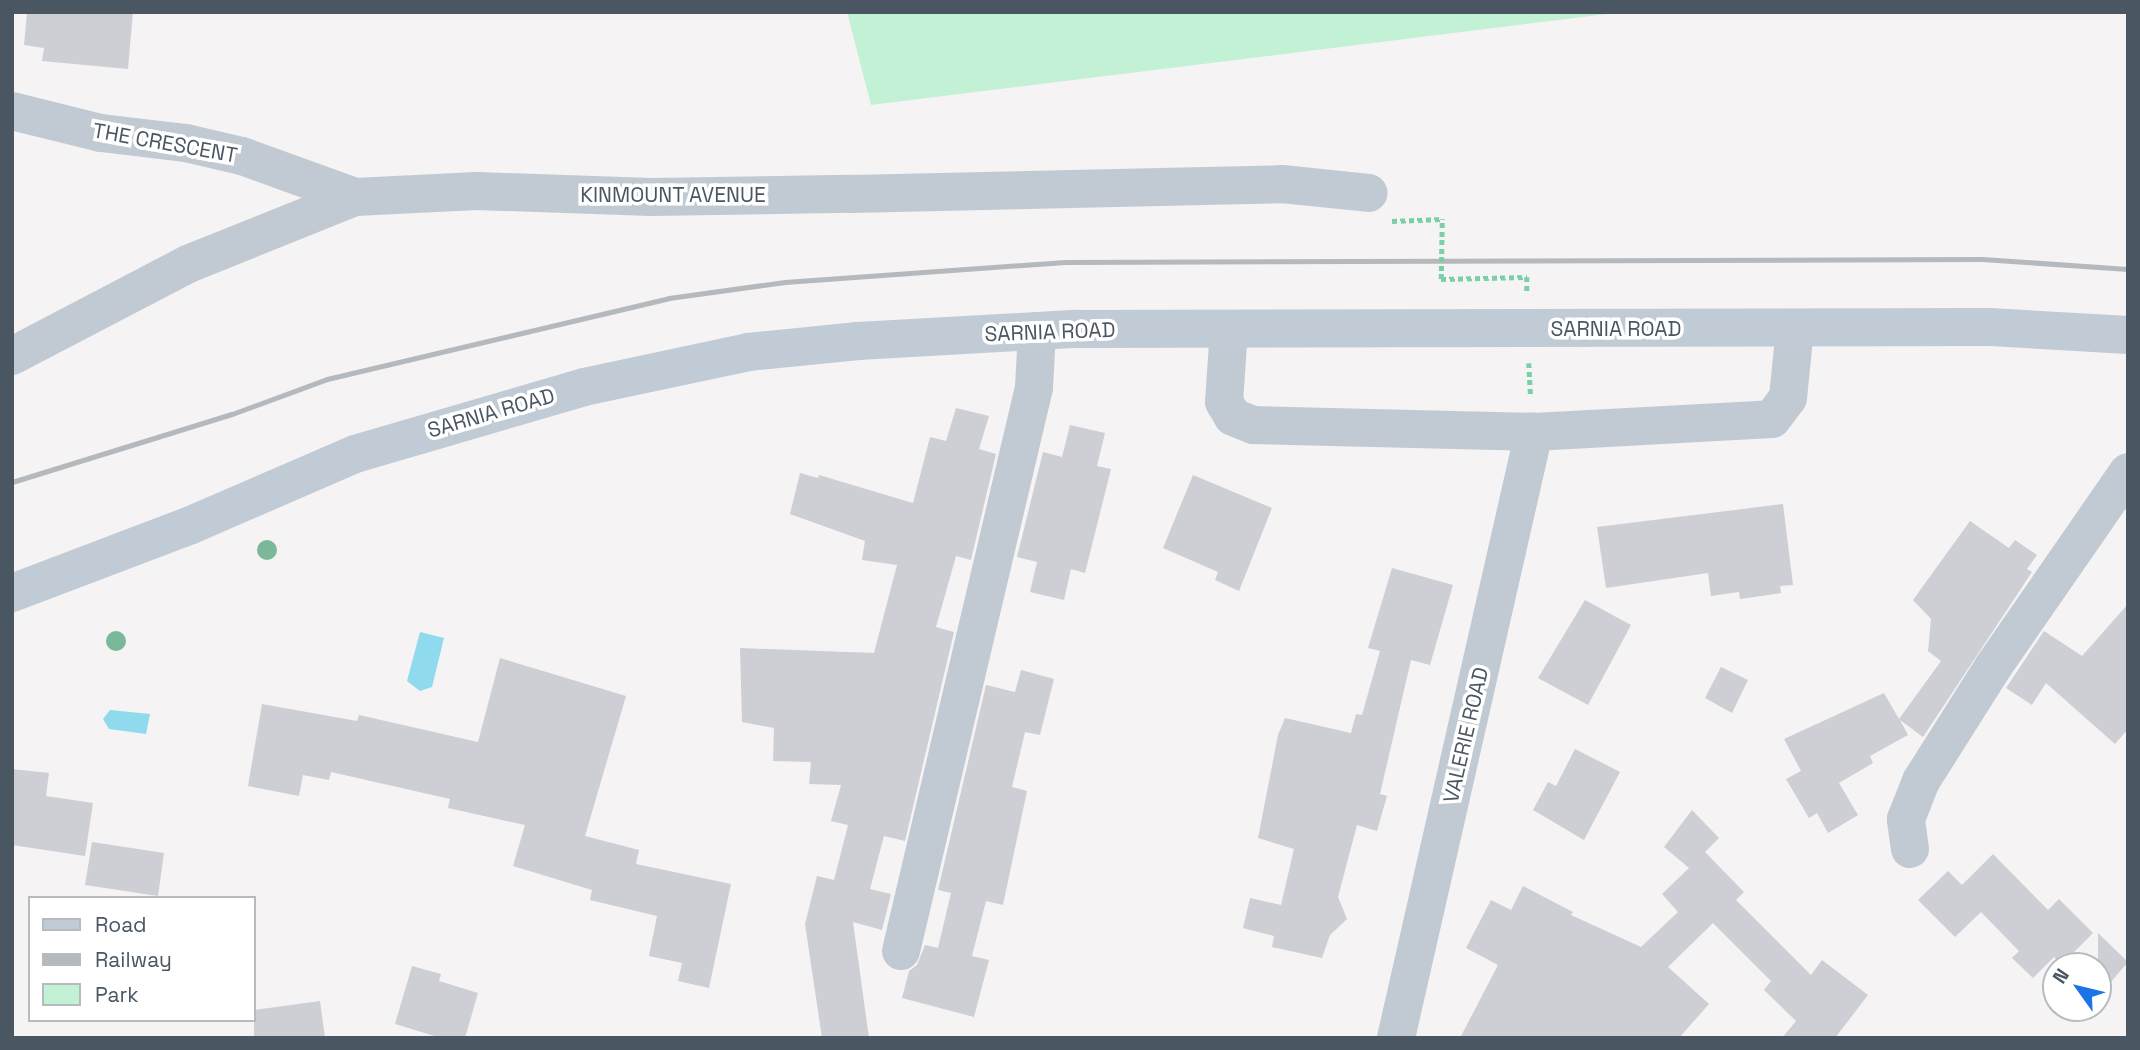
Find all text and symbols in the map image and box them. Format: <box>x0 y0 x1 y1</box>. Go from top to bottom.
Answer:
street label: THE CRESCENT <box>91 118 239 168</box>
street label: KINMOUNT AVENUE <box>580 182 766 208</box>
street label: SARNIA ROAD <box>1550 316 1682 342</box>
street label: SARNIA ROAD <box>984 317 1116 347</box>
street label: SARNIA ROAD <box>424 383 558 443</box>
street label: VALERIE ROAD <box>1438 665 1494 805</box>
legend <box>28 896 256 1022</box>
text: Road <box>95 911 147 938</box>
text: Railway <box>95 946 172 973</box>
north arrow <box>2042 952 2112 1022</box>
text: N <box>2047 964 2075 988</box>
text: Park <box>95 981 139 1008</box>

